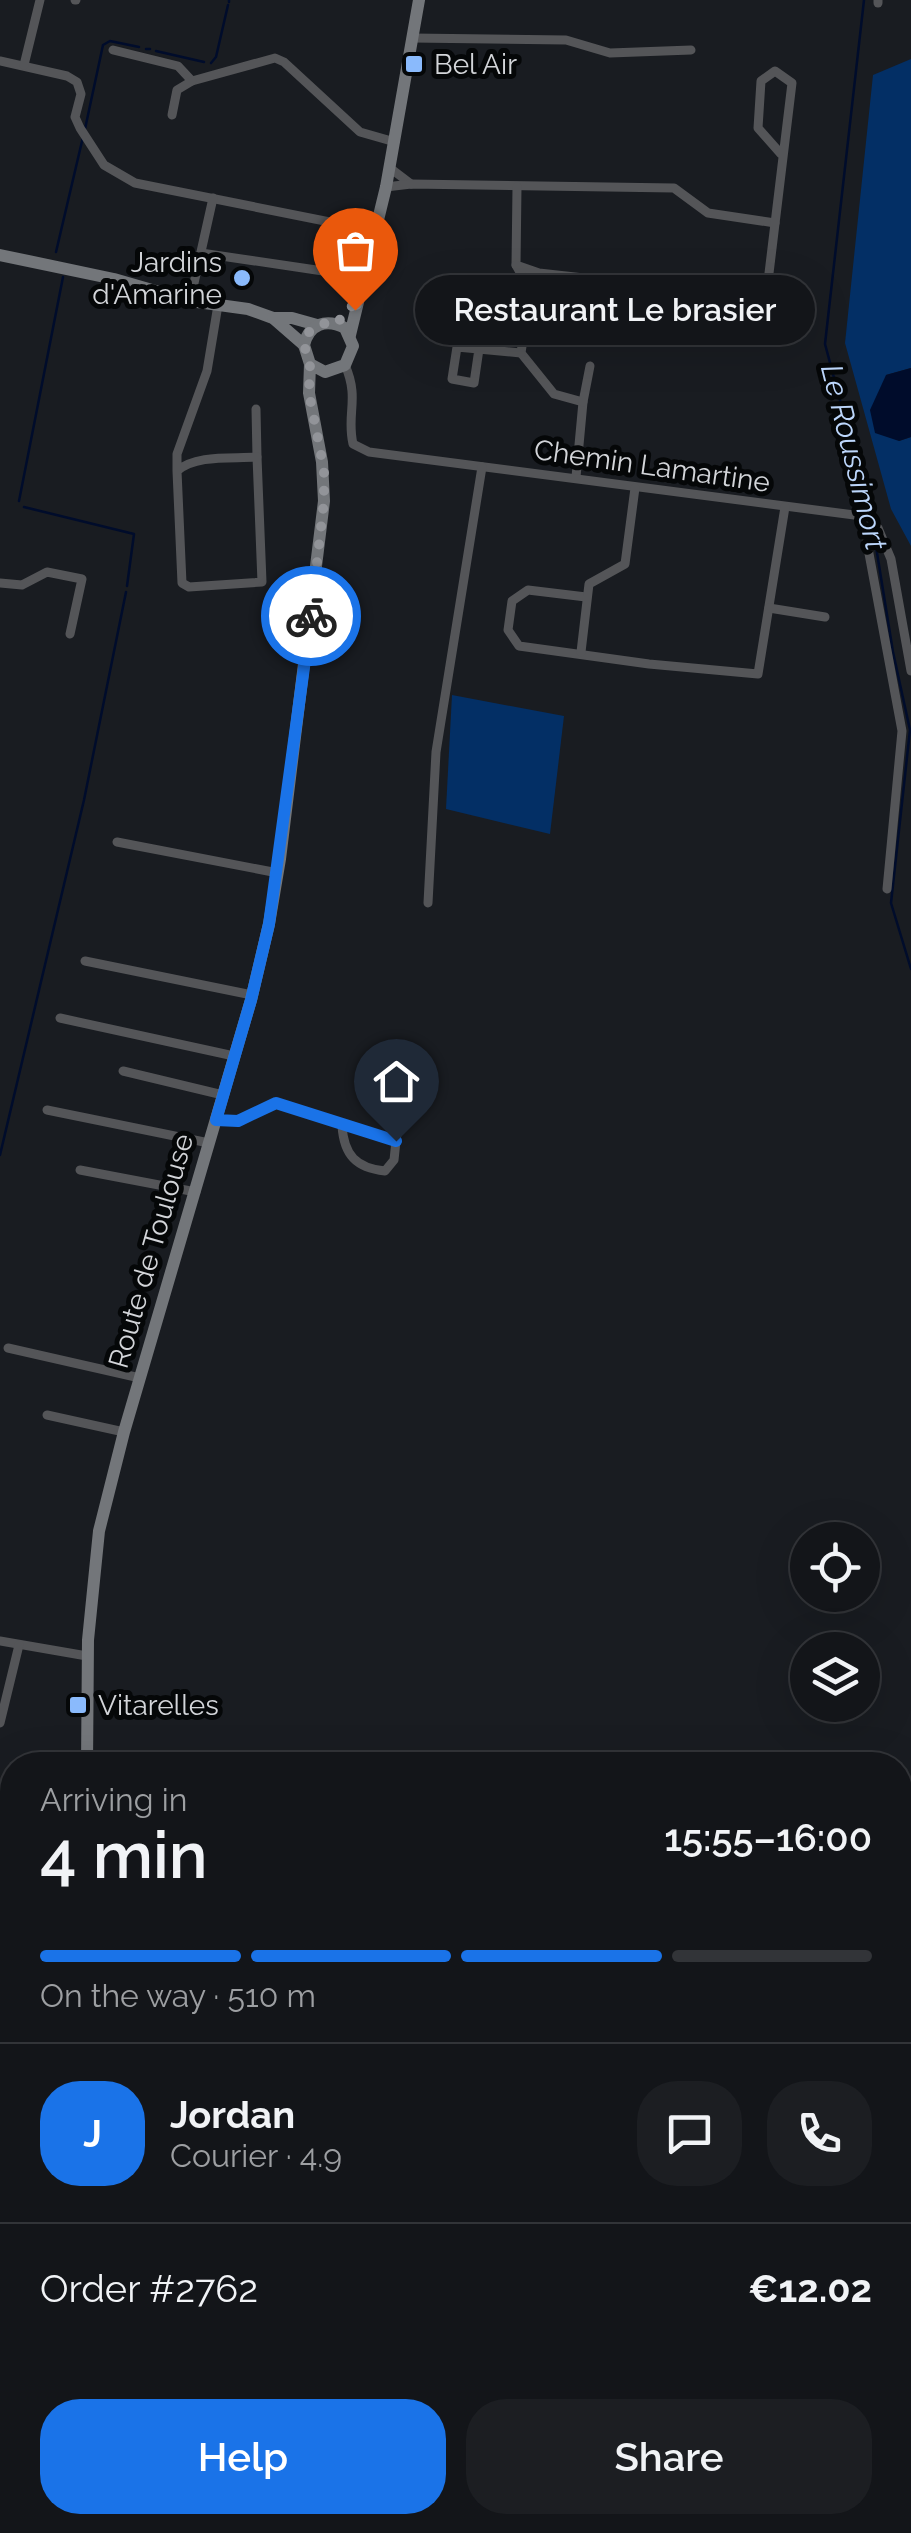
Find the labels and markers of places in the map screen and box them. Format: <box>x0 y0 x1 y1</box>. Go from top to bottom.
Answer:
place label: Bel Air <box>434 48 517 81</box>
marker: Bel Air <box>403 53 425 75</box>
pin <box>313 208 398 311</box>
place label: Jardins d'Amarine <box>92 246 222 311</box>
marker: Jardins d'Amarine <box>231 267 253 289</box>
callout: Restaurant Le brasier <box>415 275 815 345</box>
pin <box>354 1039 439 1142</box>
place label: Vitarelles <box>98 1689 219 1722</box>
marker: Vitarelles <box>67 1694 89 1716</box>

